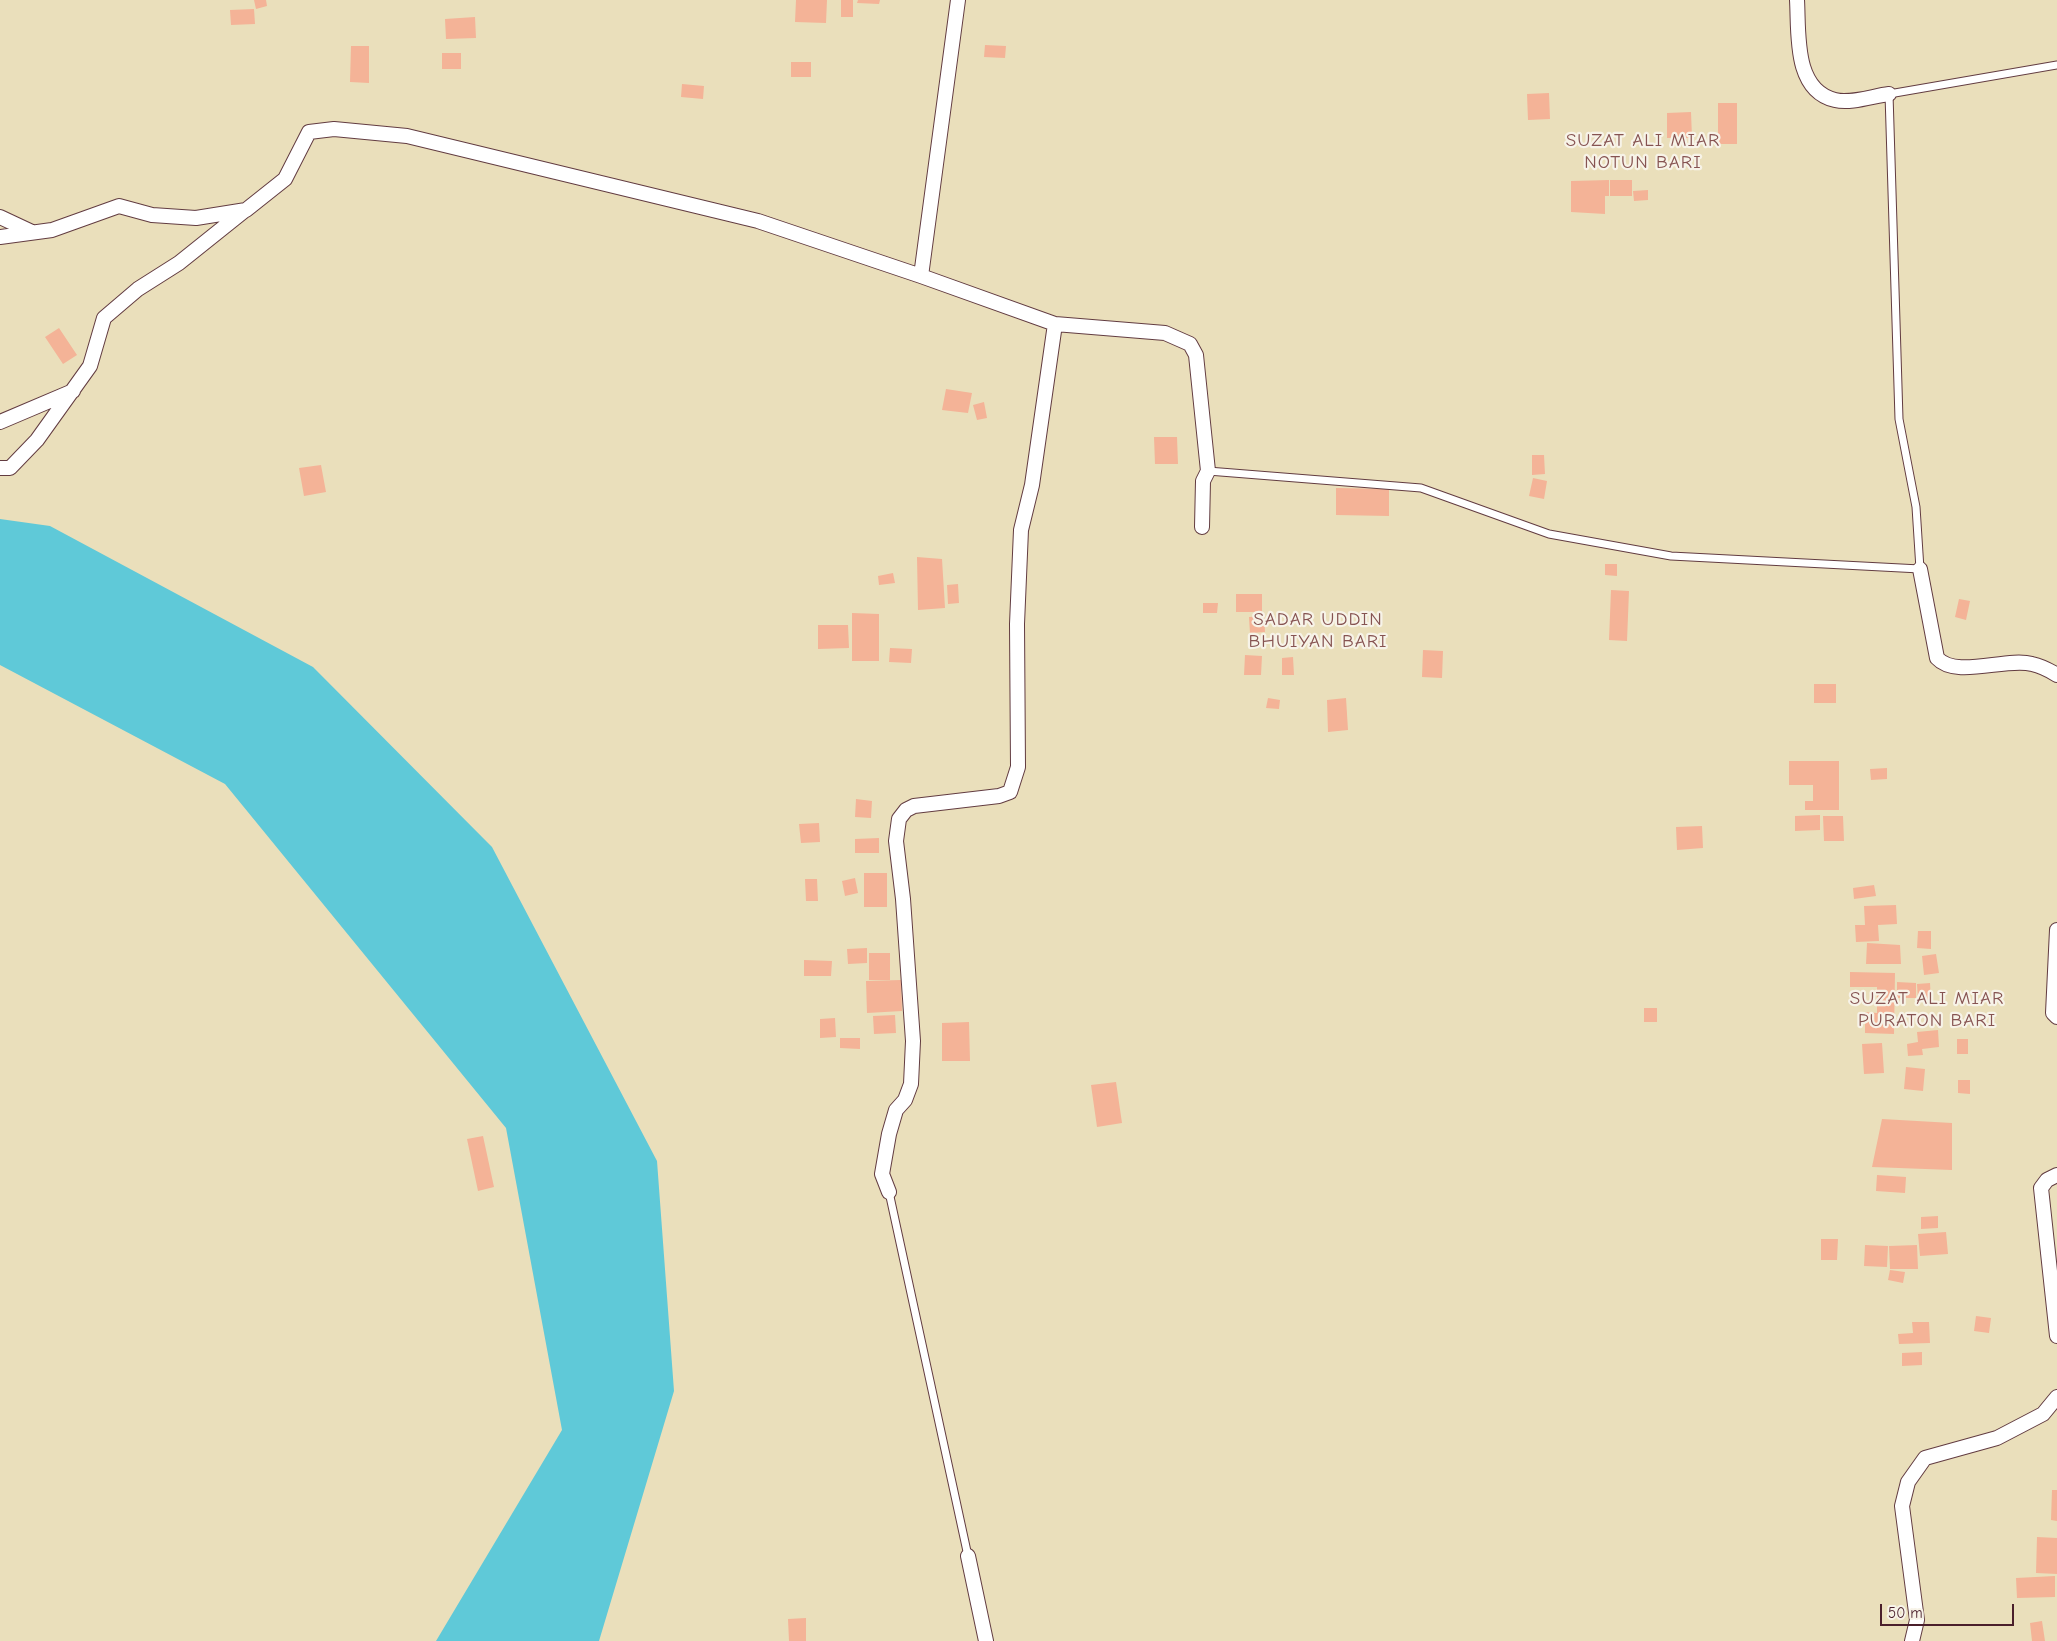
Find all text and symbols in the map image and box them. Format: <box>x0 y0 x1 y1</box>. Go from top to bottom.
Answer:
district label: SUZAT ALI MIAR NOTUN BARI <box>1564 130 1722 174</box>
district label: SADAR UDDIN BHUIYAN BARI <box>1247 609 1389 653</box>
district label: SUZAT ALI MIAR PURATON BARI <box>1848 988 2006 1032</box>
scale bar <box>1882 1594 2016 1626</box>
text: 50 m <box>1888 1604 1923 1622</box>

